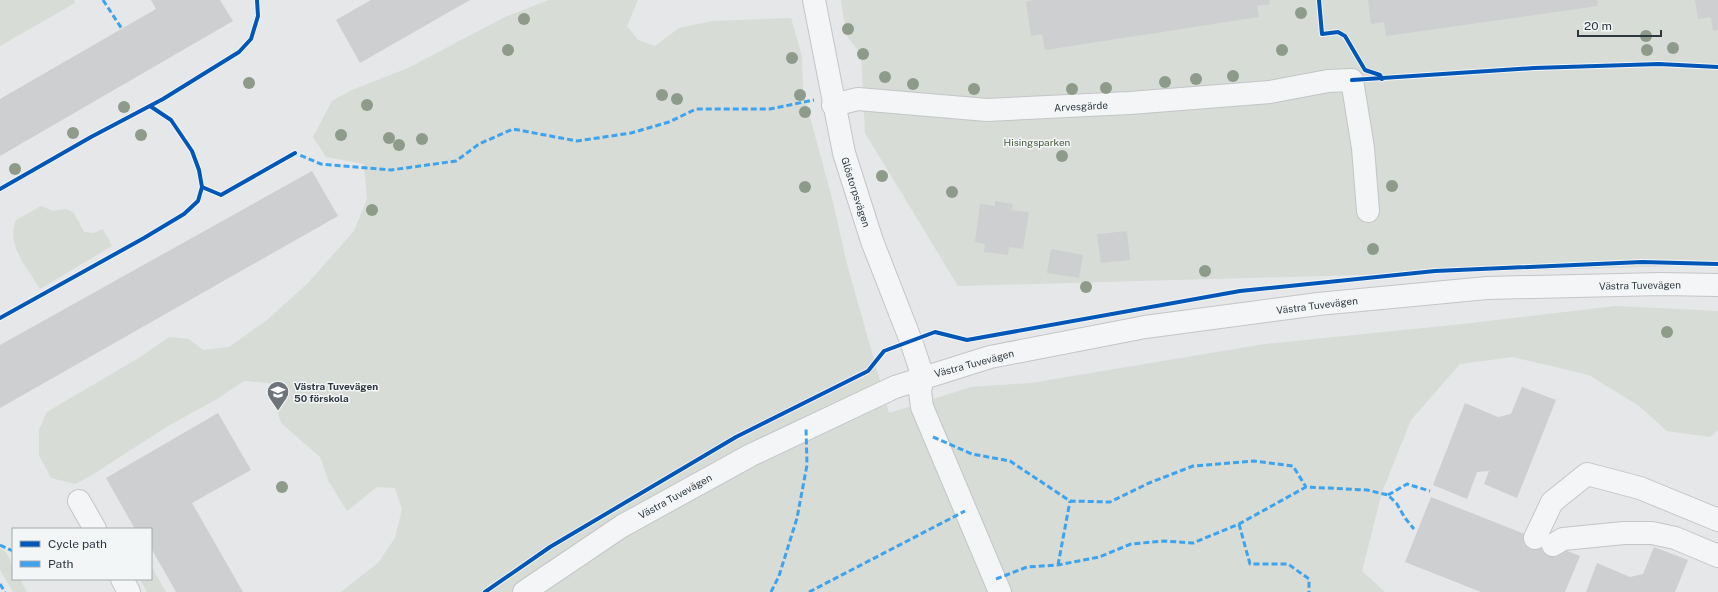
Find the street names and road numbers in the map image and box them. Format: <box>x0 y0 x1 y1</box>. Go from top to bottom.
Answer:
street label: Arvesgärde <box>1054 99 1109 113</box>
street label: Glöstorpsvägen <box>839 155 873 229</box>
street label: Västra Tuvevägen <box>1599 278 1681 292</box>
street label: Västra Tuvevägen <box>1276 294 1359 316</box>
street label: Västra Tuvevägen <box>933 347 1015 379</box>
street label: Västra Tuvevägen <box>636 471 714 521</box>

